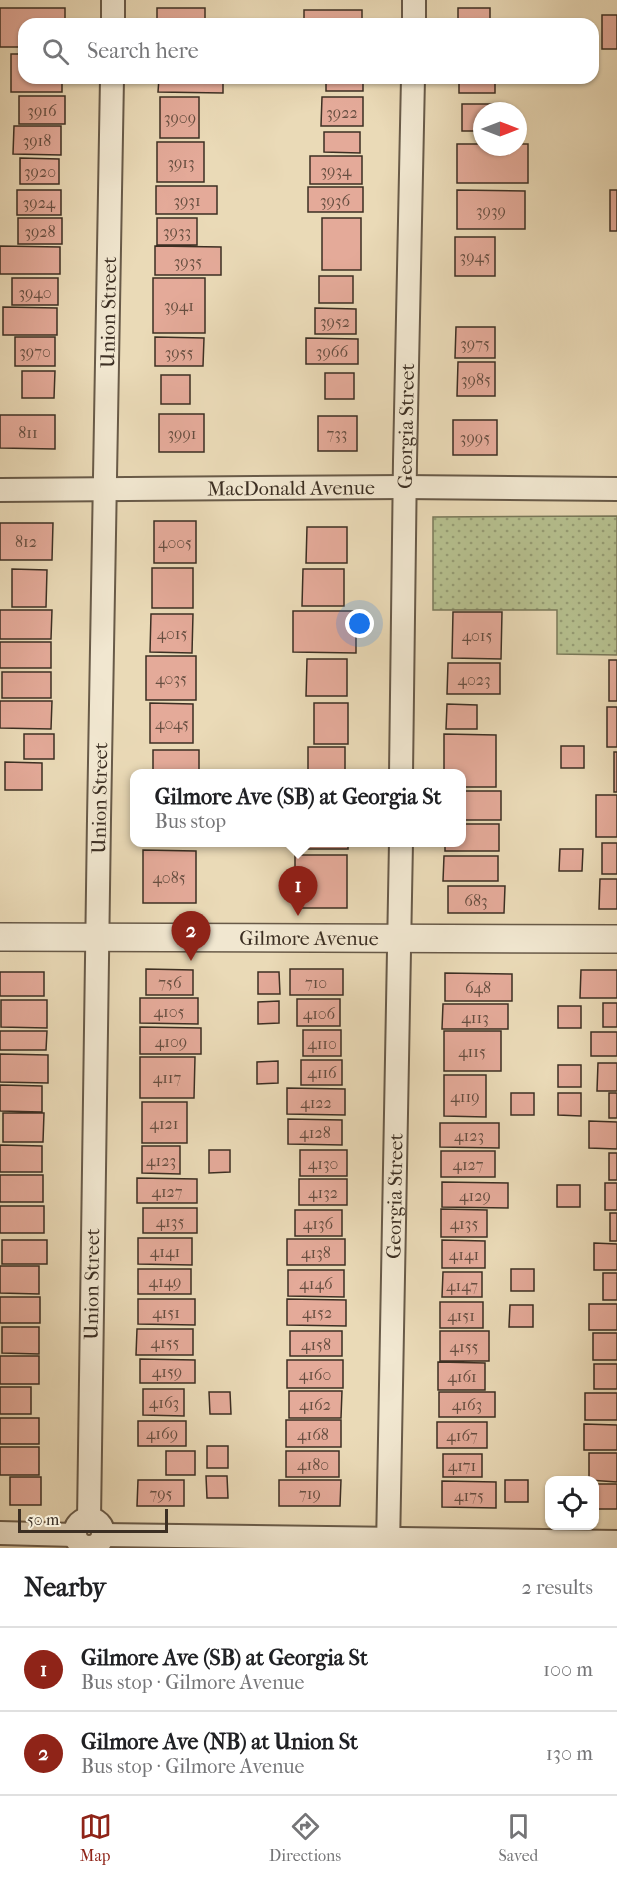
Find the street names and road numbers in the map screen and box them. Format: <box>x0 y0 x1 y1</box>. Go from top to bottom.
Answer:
street label: Union Street <box>96 256 121 368</box>
street label: Georgia Street <box>393 363 419 489</box>
street label: MacDonald Avenue <box>207 476 375 500</box>
street label: Union Street <box>87 742 112 854</box>
street label: Gilmore Avenue <box>239 926 379 950</box>
street label: Georgia Street <box>382 1133 407 1259</box>
street label: Union Street <box>79 1228 104 1340</box>

